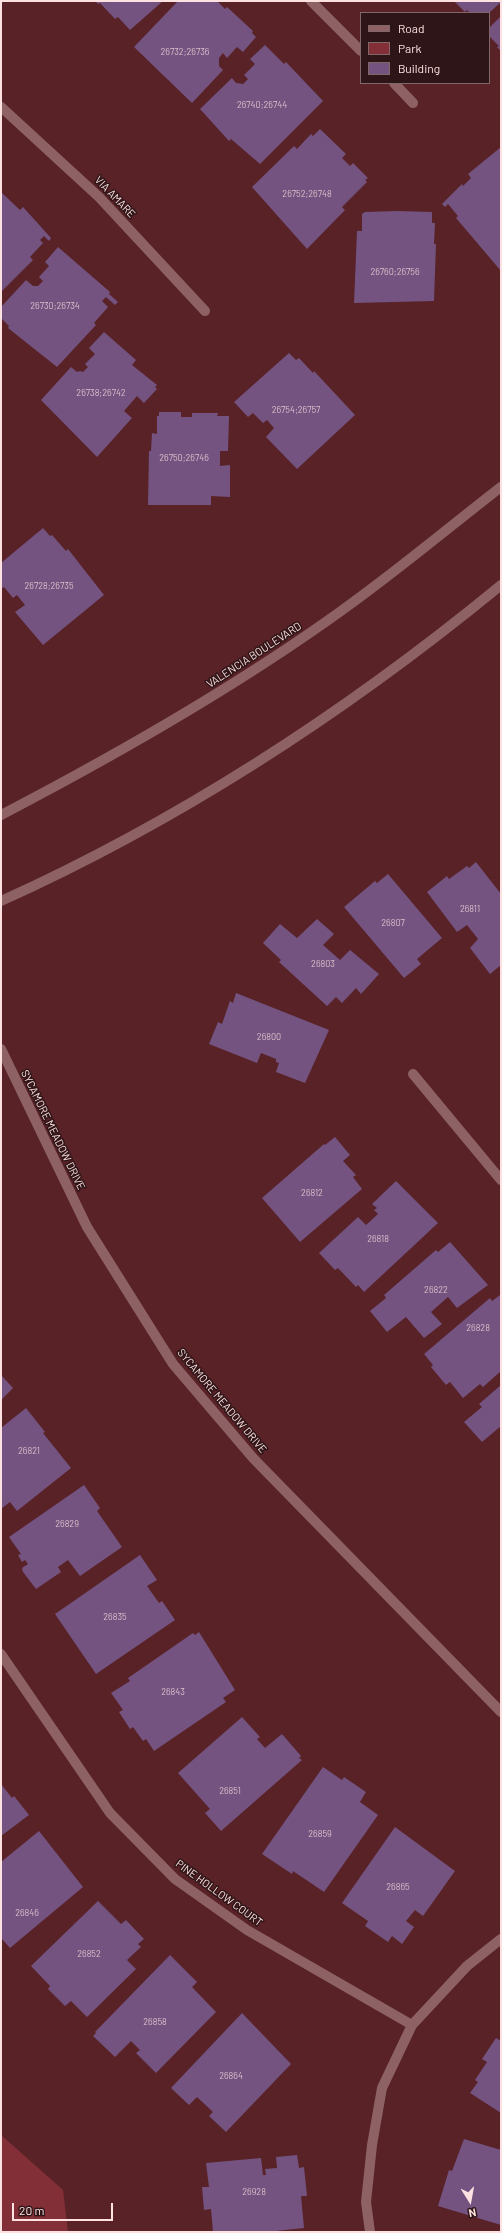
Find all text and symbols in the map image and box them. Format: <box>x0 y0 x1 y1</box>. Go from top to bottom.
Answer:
legend <box>360 12 490 84</box>
text: Road <box>398 21 425 35</box>
text: Park <box>398 41 422 55</box>
house number: 26732;26736 <box>161 47 209 57</box>
text: Building <box>398 61 440 75</box>
house number: 26740;26744 <box>237 100 287 110</box>
street label: VIA AMARE <box>92 173 138 221</box>
house number: 26752;26748 <box>282 189 332 199</box>
house number: 26760;26756 <box>370 267 420 277</box>
house number: 26730;26734 <box>30 301 80 311</box>
house number: 26738;26742 <box>76 388 126 398</box>
house number: 26754;26757 <box>272 405 320 415</box>
house number: 26750;26746 <box>159 453 209 463</box>
house number: 26728;26735 <box>24 581 74 591</box>
street label: VALENCIA BOULEVARD <box>204 619 304 691</box>
house number: 26811 <box>460 904 480 914</box>
house number: 26807 <box>381 918 405 928</box>
house number: 26803 <box>311 959 335 969</box>
house number: 26800 <box>257 1032 281 1042</box>
street label: SYCAMORE MEADOW DRIVE <box>18 1068 88 1192</box>
house number: 26812 <box>301 1188 323 1198</box>
house number: 26818 <box>367 1234 389 1244</box>
house number: 26822 <box>424 1285 448 1295</box>
house number: 26828 <box>466 1323 490 1333</box>
street label: SYCAMORE MEADOW DRIVE <box>175 1346 269 1456</box>
house number: 26821 <box>18 1446 40 1456</box>
house number: 26829 <box>55 1519 79 1529</box>
house number: 26835 <box>103 1612 127 1622</box>
house number: 26843 <box>161 1687 185 1697</box>
house number: 26851 <box>219 1786 241 1796</box>
house number: 26859 <box>308 1829 332 1839</box>
street label: PINE HOLLOW COURT <box>173 1857 265 1929</box>
house number: 26865 <box>386 1882 410 1892</box>
house number: 26846 <box>15 1908 39 1918</box>
house number: 26852 <box>77 1949 101 1959</box>
house number: 26858 <box>143 2017 167 2027</box>
house number: 26864 <box>219 2071 243 2081</box>
north arrow <box>450 2181 490 2221</box>
house number: 26928 <box>242 2187 266 2197</box>
scale bar <box>14 2195 115 2221</box>
text: 20 m <box>19 2203 45 2217</box>
text: N <box>468 2206 477 2220</box>

